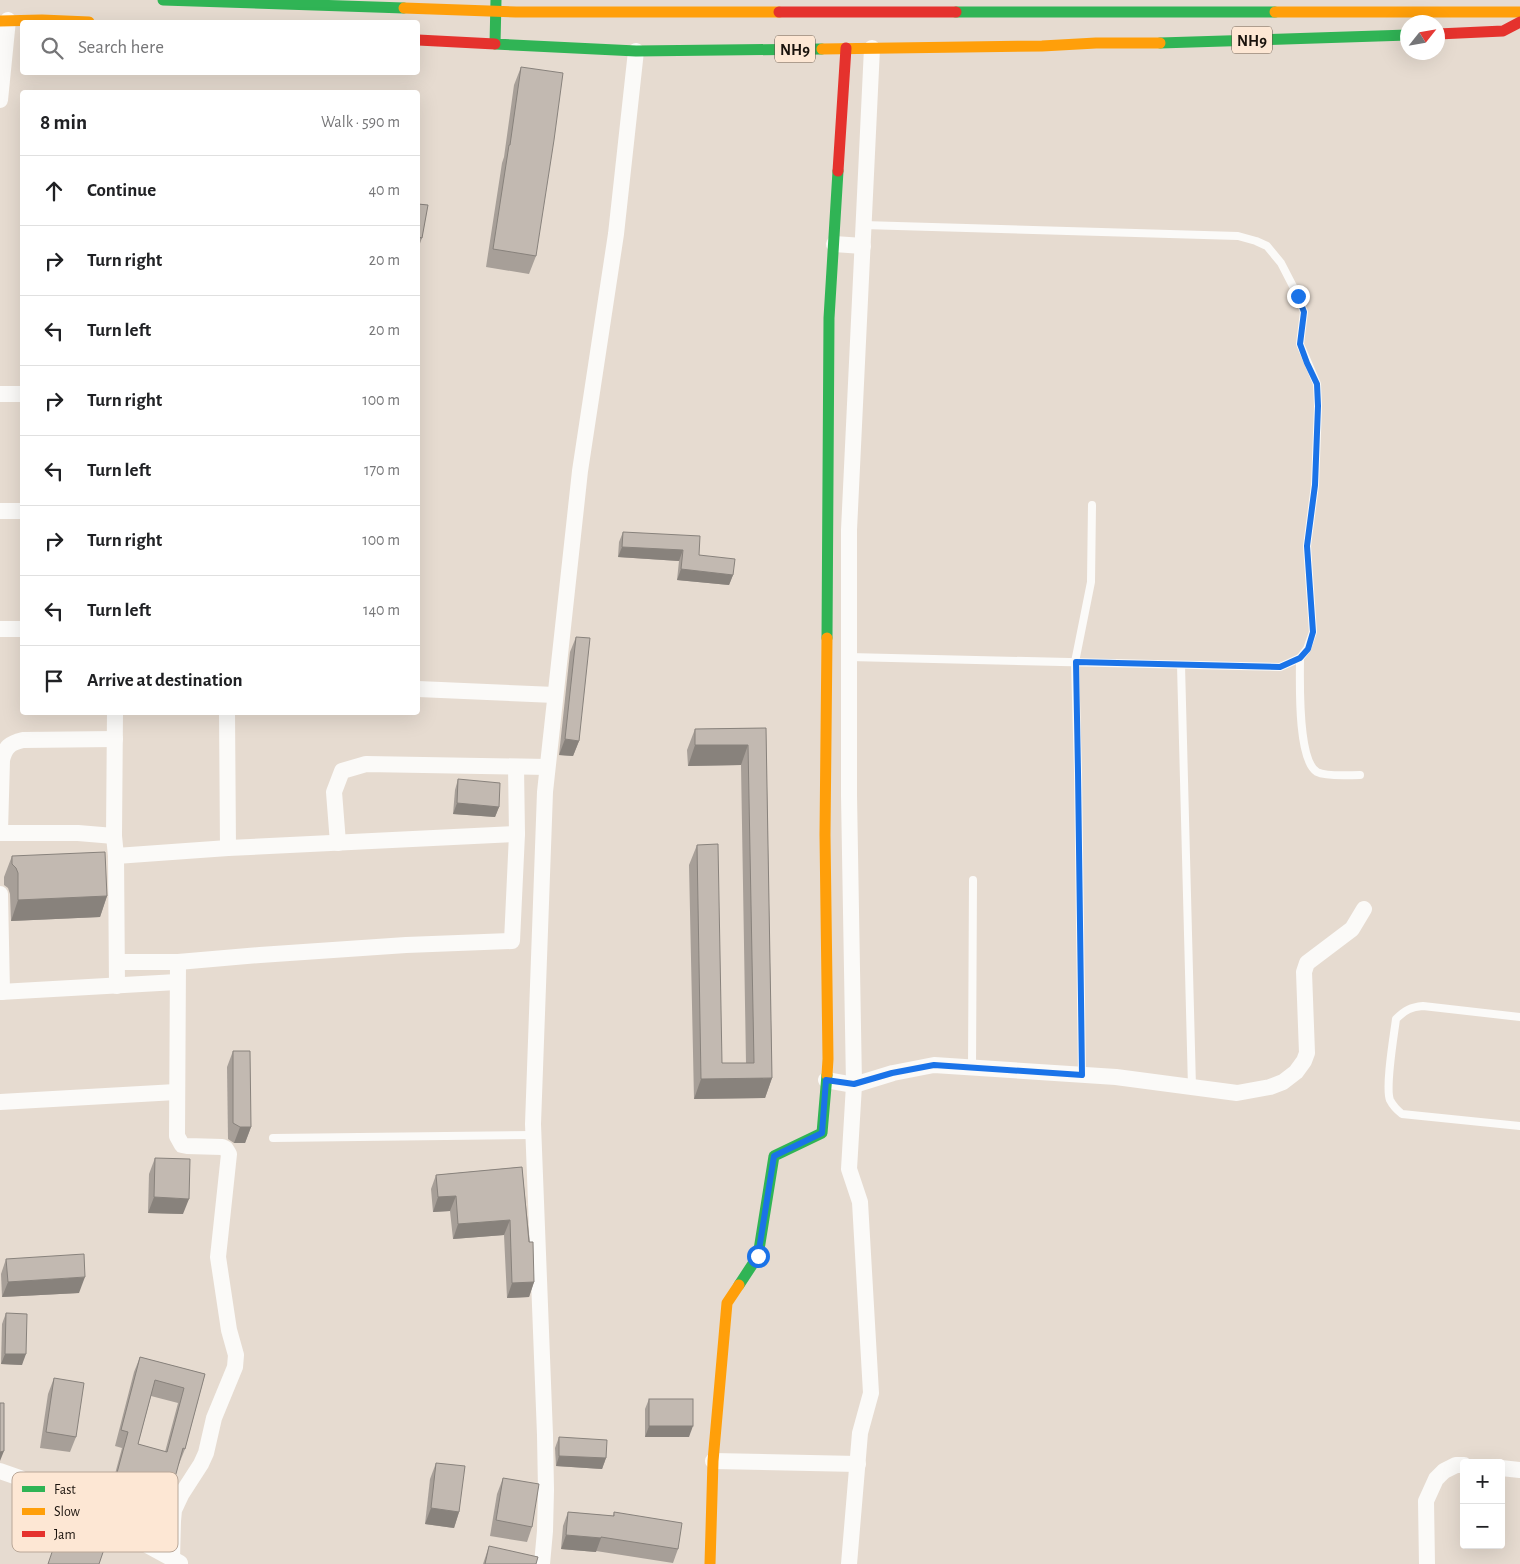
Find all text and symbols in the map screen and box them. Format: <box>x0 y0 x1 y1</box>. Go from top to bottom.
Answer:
north arrow <box>1400 15 1445 60</box>
search box <box>20 20 420 75</box>
road number: NH9 <box>1232 26 1272 54</box>
icon: search <box>38 34 66 62</box>
road number: NH9 <box>775 36 815 62</box>
text: Search here <box>78 38 164 57</box>
text: 8 min <box>40 112 87 133</box>
text: Walk · 590 m <box>321 114 400 130</box>
icon: ahead <box>40 177 68 205</box>
text: Continue <box>87 181 156 200</box>
text: 40 m <box>368 182 400 198</box>
icon: right <box>40 247 68 275</box>
text: Turn right <box>87 251 162 270</box>
text: 20 m <box>369 252 400 268</box>
route end <box>1287 285 1310 308</box>
icon: left <box>40 317 68 345</box>
text: Turn left <box>87 321 151 340</box>
text: 20 m <box>369 322 400 338</box>
icon: right <box>40 387 68 415</box>
text: Turn right <box>87 391 162 410</box>
text: 100 m <box>362 392 400 408</box>
icon: left <box>40 457 68 485</box>
text: Turn left <box>87 461 151 480</box>
text: 170 m <box>364 462 400 478</box>
icon: right <box>40 527 68 555</box>
text: Turn right <box>87 531 162 550</box>
text: 100 m <box>362 532 400 548</box>
icon: left <box>40 597 68 625</box>
text: Turn left <box>87 601 151 620</box>
text: 140 m <box>363 602 400 618</box>
icon: arrive <box>40 667 68 695</box>
text: Arrive at destination <box>87 671 243 690</box>
route start <box>747 1245 770 1268</box>
map controls <box>1460 1459 1505 1549</box>
button: + <box>1460 1459 1505 1504</box>
legend <box>12 1472 178 1552</box>
text: Fast <box>54 1483 76 1497</box>
button: − <box>1460 1504 1505 1549</box>
text: Slow <box>54 1505 81 1519</box>
text: Jam <box>54 1528 76 1542</box>

